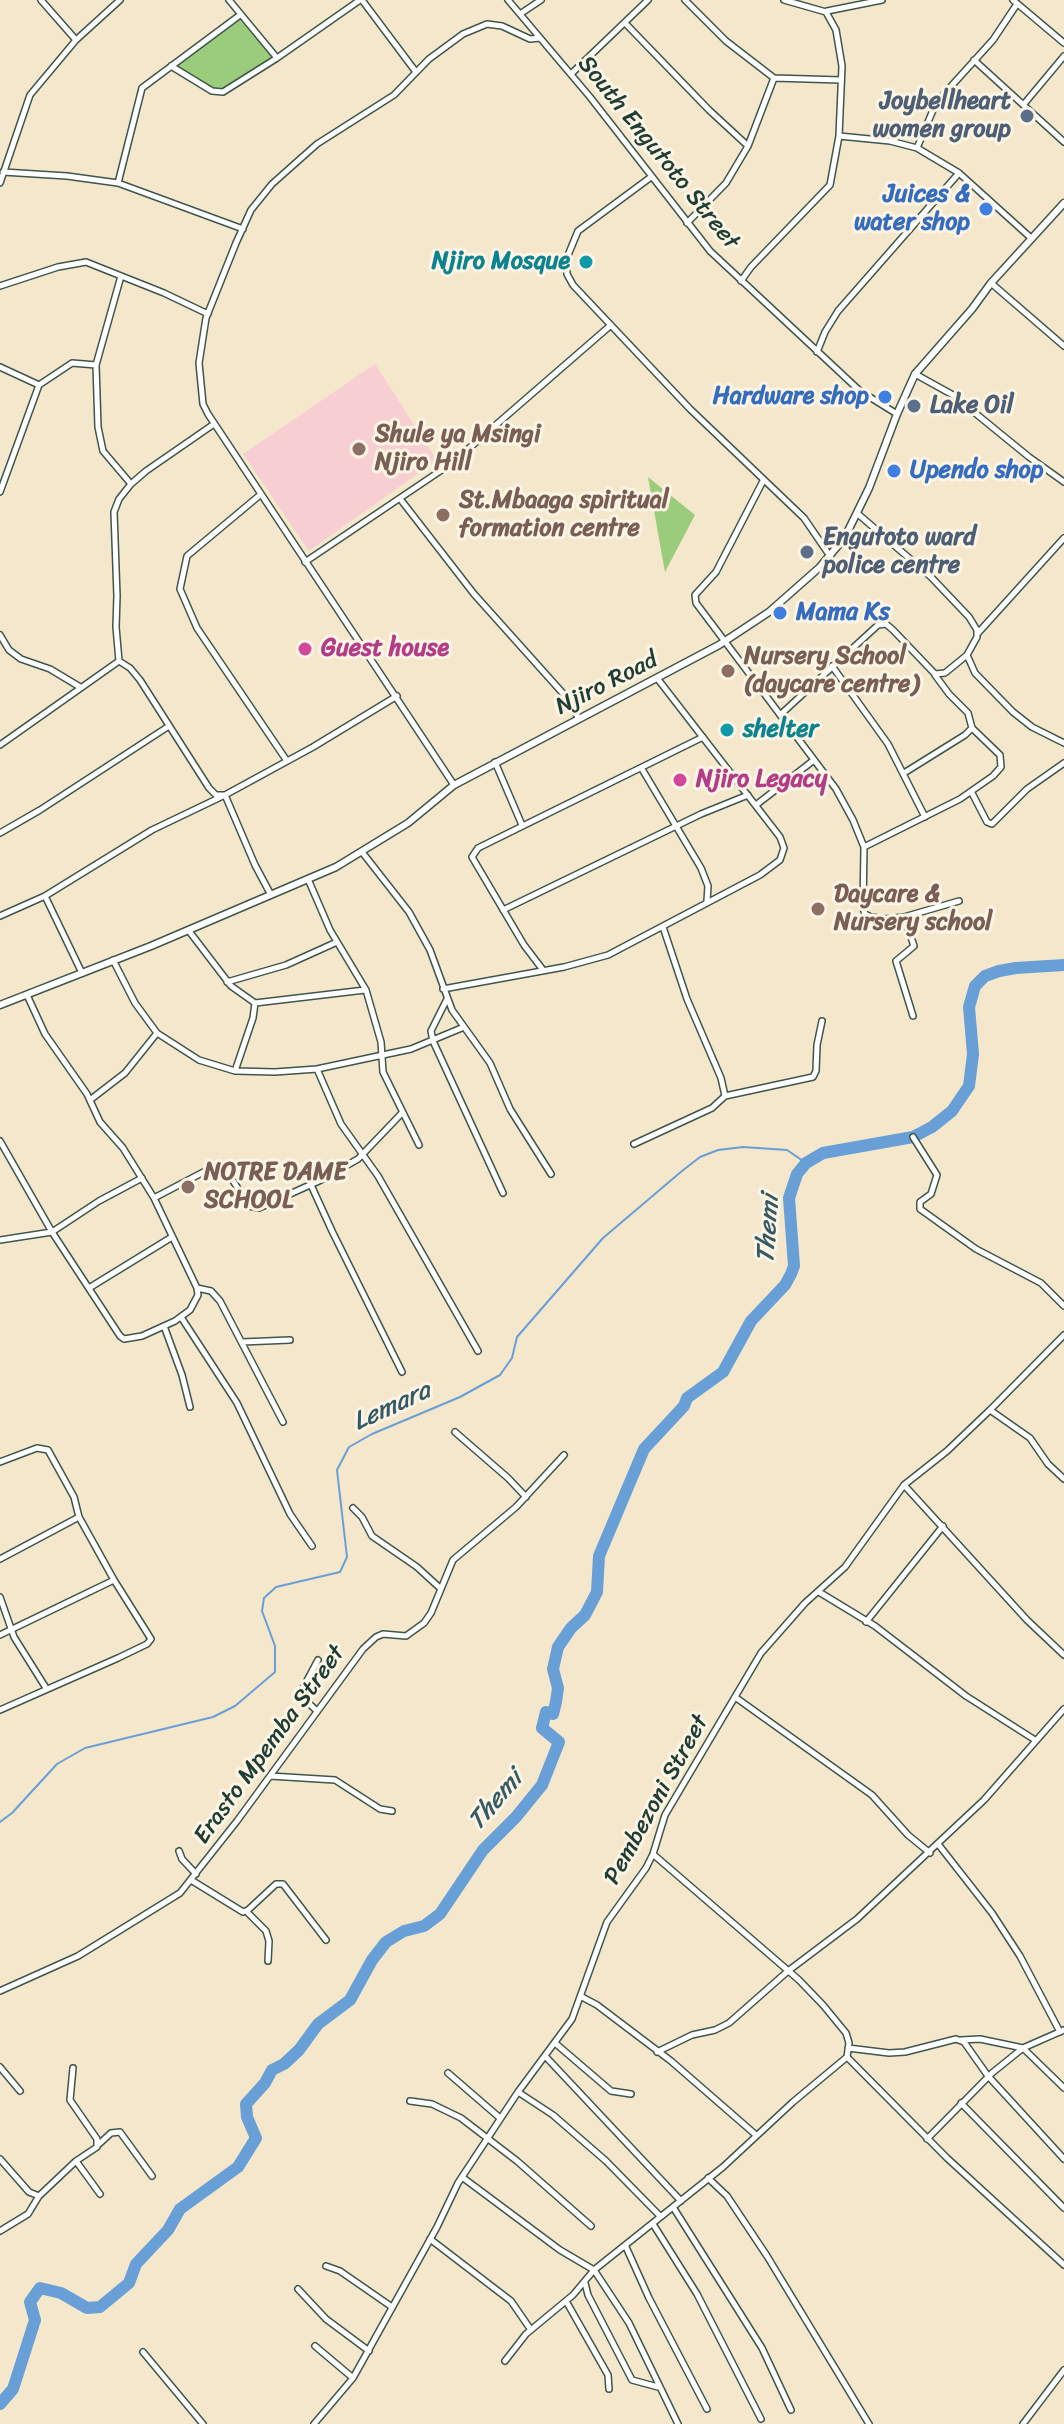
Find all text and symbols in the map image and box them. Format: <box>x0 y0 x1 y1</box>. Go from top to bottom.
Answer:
street label: South Engutoto Street <box>571 50 745 256</box>
place label: Joybellheart women group <box>872 88 1011 144</box>
marker: Joybellheart women group <box>1018 107 1036 125</box>
place label: Juices & water shop <box>854 181 970 237</box>
marker: Juices & water shop <box>977 200 995 218</box>
place label: Njiro Mosque <box>432 248 570 276</box>
marker: Njiro Mosque <box>577 253 595 271</box>
place label: Hardware shop <box>713 383 869 411</box>
marker: Hardware shop <box>876 388 894 406</box>
place label: Lake Oil <box>930 392 1013 420</box>
marker: Lake Oil <box>905 397 923 415</box>
place label: Shule ya Msingi Njiro Hill <box>375 421 541 477</box>
marker: Shule ya Msingi Njiro Hill <box>350 440 368 458</box>
place label: Upendo shop <box>910 457 1043 485</box>
marker: Upendo shop <box>885 462 903 480</box>
place label: St.Mbaaga spiritual formation centre <box>459 487 669 543</box>
marker: St.Mbaaga spiritual formation centre <box>434 506 452 524</box>
place label: Engutoto ward police centre <box>823 524 976 580</box>
marker: Engutoto ward police centre <box>798 543 816 561</box>
place label: Mama Ks <box>796 599 890 627</box>
marker: Mama Ks <box>771 604 789 622</box>
place label: Guest house <box>321 635 449 663</box>
marker: Guest house <box>296 640 314 658</box>
place label: Nursery School (daycare centre) <box>744 643 919 699</box>
street label: Njiro Road <box>551 646 663 722</box>
marker: Nursery School (daycare centre) <box>719 662 737 680</box>
place label: shelter <box>743 716 818 744</box>
marker: shelter <box>718 721 736 739</box>
place label: Njiro Legacy <box>696 766 827 794</box>
marker: Njiro Legacy <box>671 771 689 789</box>
place label: Daycare & Nursery school <box>834 881 992 937</box>
marker: Daycare & Nursery school <box>809 900 827 918</box>
place label: NOTRE DAME SCHOOL <box>204 1159 347 1215</box>
marker: NOTRE DAME SCHOOL <box>179 1178 197 1196</box>
water label: Themi <box>751 1194 787 1264</box>
water label: Lemara <box>348 1376 436 1438</box>
street label: Erasto Mpemba Street <box>188 1640 352 1850</box>
street label: Pembezoni Street <box>599 1710 715 1890</box>
water label: Themi <box>462 1765 530 1837</box>

